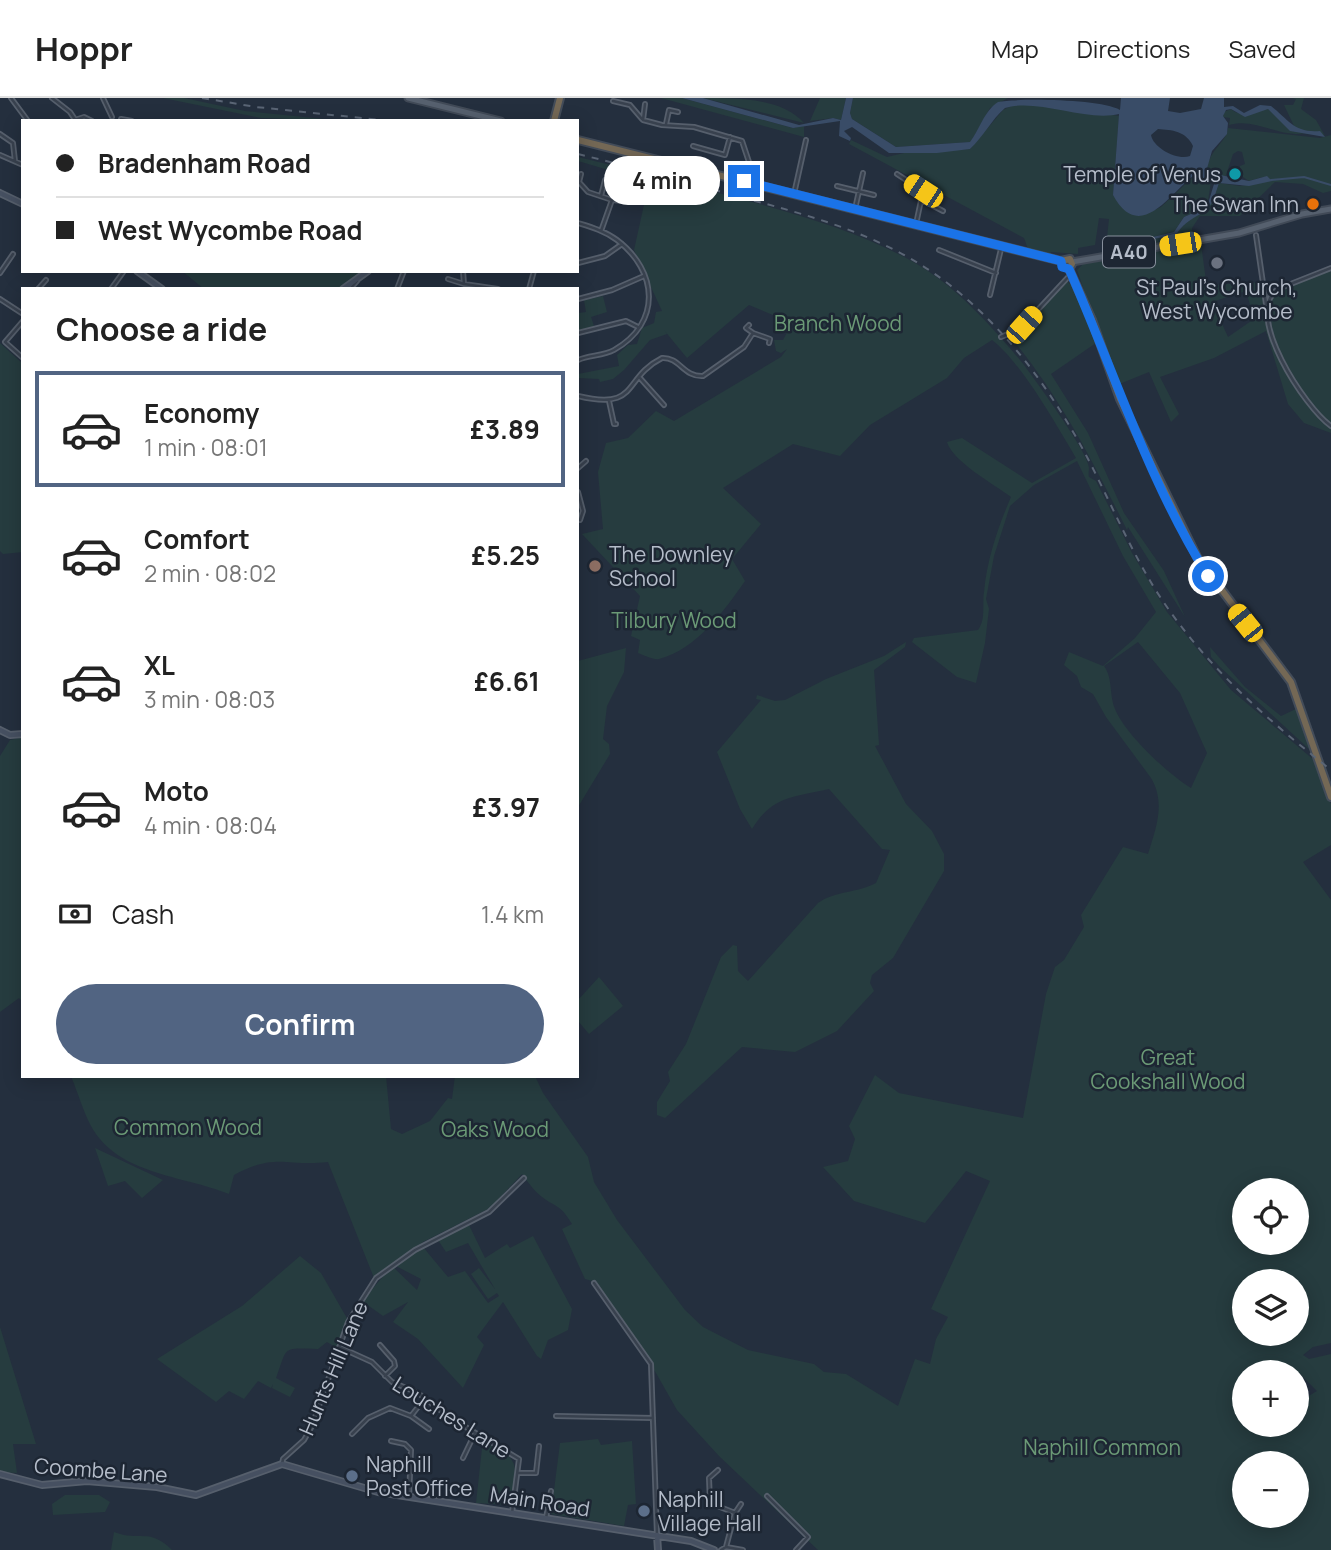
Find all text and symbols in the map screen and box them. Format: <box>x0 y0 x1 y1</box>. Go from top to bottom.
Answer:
text: Hoppr <box>35 26 133 71</box>
text: Map <box>991 32 1039 65</box>
text: Directions <box>1077 32 1190 65</box>
text: Saved <box>1228 32 1296 65</box>
text: Bradenham Road <box>98 145 311 181</box>
callout: 4 min <box>604 156 720 206</box>
place label: Temple of Venus <box>1063 160 1221 188</box>
text: 4 min <box>632 164 692 196</box>
route end <box>728 165 760 197</box>
marker: Temple of Venus <box>1227 166 1243 182</box>
car <box>900 171 947 211</box>
place label: The Swan Inn <box>1171 190 1299 218</box>
marker: The Swan Inn <box>1305 196 1321 212</box>
text: West Wycombe Road <box>98 212 363 248</box>
car <box>1158 230 1203 258</box>
road number: A40 <box>1103 236 1155 268</box>
marker: St Paul's Church, West Wycombe <box>1209 255 1225 271</box>
place label: St Paul's Church, West Wycombe <box>1136 273 1298 325</box>
car <box>1003 302 1046 348</box>
text: Choose a ride <box>56 307 267 351</box>
park label: Branch Wood <box>774 309 902 337</box>
text: Economy <box>144 395 259 431</box>
icon: car <box>60 398 123 461</box>
text: £3.89 <box>470 411 540 447</box>
text: 1 min · 08:01 <box>144 431 268 463</box>
text: Comfort <box>144 521 250 557</box>
icon: car <box>60 524 123 587</box>
text: £5.25 <box>471 537 540 573</box>
place label: The Downley School <box>609 540 733 592</box>
text: 2 min · 08:02 <box>144 557 276 589</box>
marker: The Downley School <box>587 558 603 574</box>
route start <box>1192 560 1224 592</box>
car <box>1224 600 1267 646</box>
park label: Tilbury Wood <box>611 606 737 634</box>
text: XL <box>144 647 175 683</box>
icon: car <box>60 650 123 713</box>
text: £6.61 <box>474 663 540 699</box>
text: 3 min · 08:03 <box>144 683 275 715</box>
text: Moto <box>144 773 209 809</box>
icon: car <box>60 776 123 839</box>
text: £3.97 <box>472 789 540 825</box>
text: 4 min · 08:04 <box>144 809 277 841</box>
icon: cash <box>56 895 94 933</box>
text: Cash <box>112 896 174 932</box>
text: 1.4 km <box>481 898 544 930</box>
button: Confirm <box>56 984 544 1064</box>
park label: Great Cookshall Wood <box>1091 1043 1245 1095</box>
park label: Common Wood <box>114 1113 262 1141</box>
park label: Oaks Wood <box>441 1115 549 1143</box>
map controls <box>1232 1178 1309 1528</box>
button: locate <box>1232 1178 1309 1255</box>
button: layers <box>1232 1269 1309 1346</box>
street label: Hunts Hill Lane <box>292 1297 374 1439</box>
button: + <box>1232 1360 1309 1437</box>
street label: Louches Lane <box>388 1370 516 1464</box>
park label: Naphill Common <box>1023 1433 1181 1461</box>
place label: Naphill Post Office <box>366 1450 472 1502</box>
street label: Coombe Lane <box>33 1451 169 1489</box>
button: − <box>1232 1451 1309 1528</box>
marker: Naphill Post Office <box>344 1468 360 1484</box>
street label: Main Road <box>488 1479 592 1523</box>
place label: Naphill Village Hall <box>658 1485 761 1537</box>
marker: Naphill Village Hall <box>636 1503 652 1519</box>

